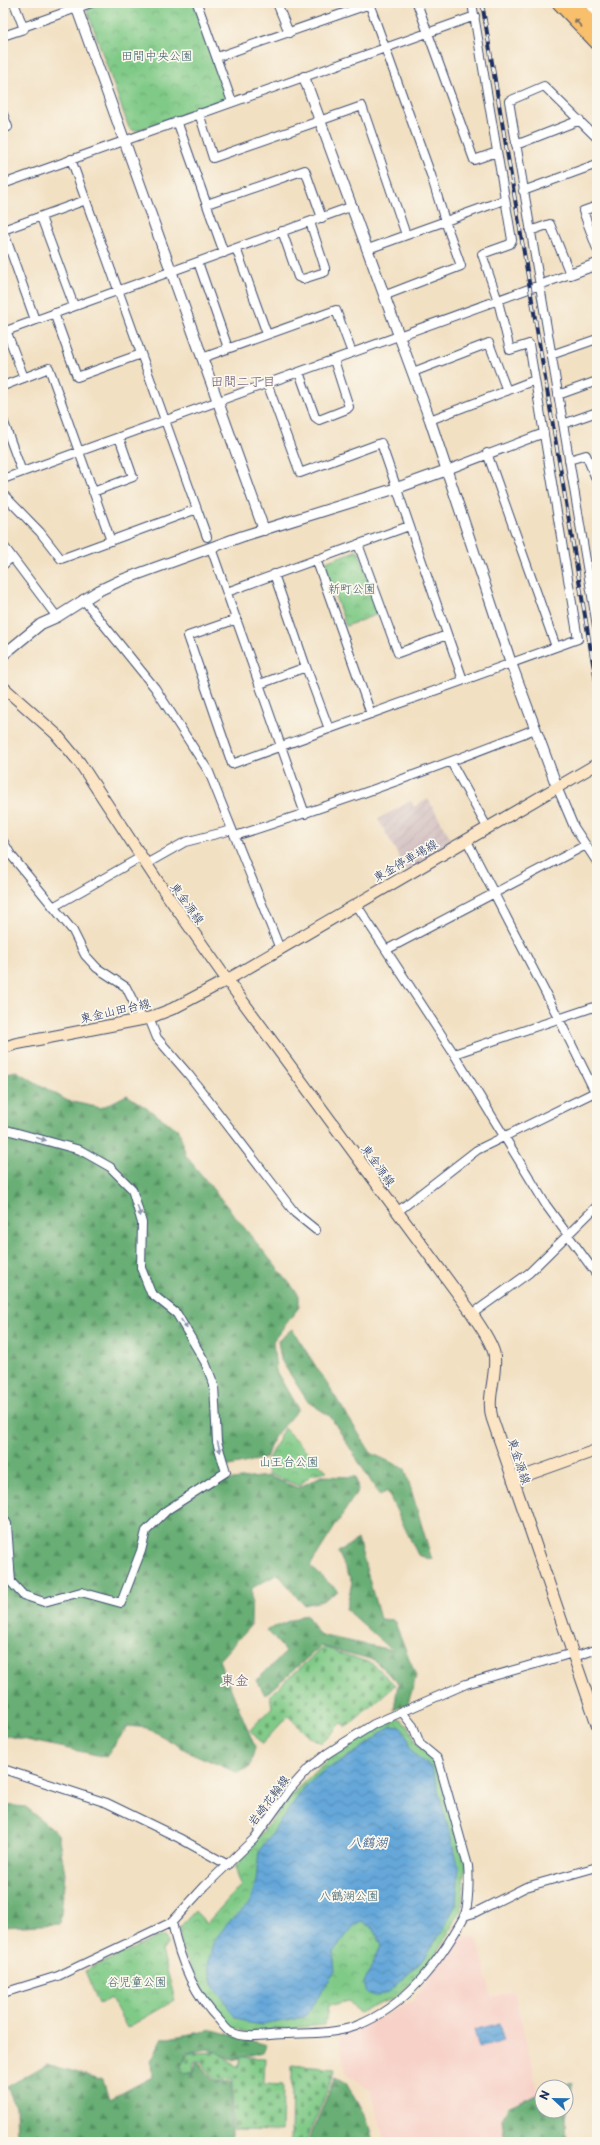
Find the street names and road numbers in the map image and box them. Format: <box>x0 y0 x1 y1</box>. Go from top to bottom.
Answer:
street label: 東金停車場線 <box>369 834 441 886</box>
street label: 東金源線 <box>167 878 209 928</box>
street label: 東金山田台線 <box>78 993 152 1027</box>
street label: 東金源線 <box>358 1140 400 1190</box>
street label: 東金源線 <box>504 1435 536 1487</box>
street label: 岩崎花輪線 <box>243 1771 293 1829</box>

